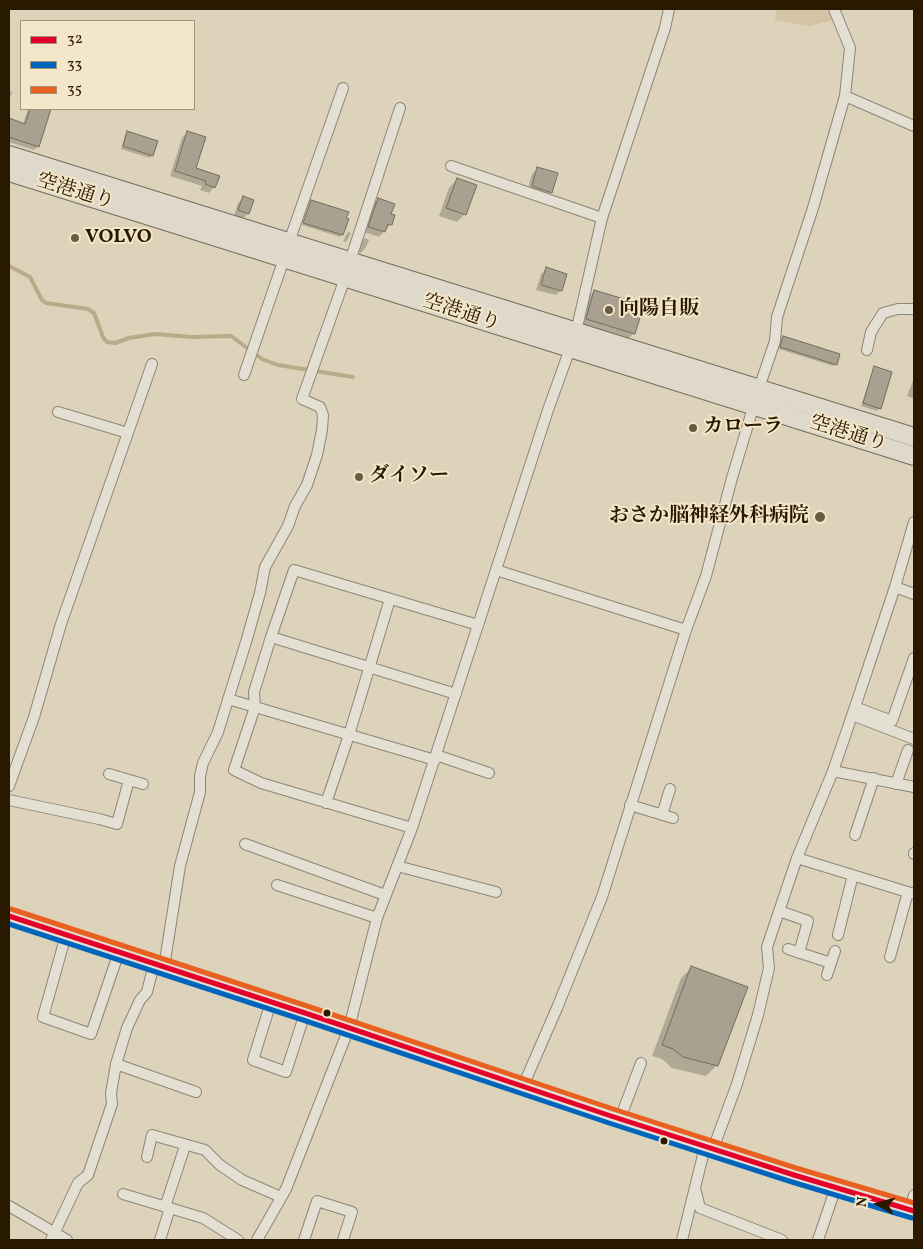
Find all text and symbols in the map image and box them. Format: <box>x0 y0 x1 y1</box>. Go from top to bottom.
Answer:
legend <box>20 20 195 110</box>
text: 32 <box>67 29 83 50</box>
text: 33 <box>67 54 82 75</box>
text: 35 <box>67 79 82 100</box>
street label: 空港通り <box>33 170 117 216</box>
place label: VOLVO <box>85 226 152 250</box>
marker: VOLVO <box>69 232 81 244</box>
street label: 空港通り <box>419 290 503 338</box>
place label: 向陽自販 <box>619 298 699 322</box>
marker: 向陽自販 <box>603 304 615 316</box>
street label: 空港通り <box>806 412 890 458</box>
place label: カローラ <box>703 416 783 440</box>
marker: カローラ <box>687 422 699 434</box>
place label: ダイソー <box>369 465 449 489</box>
marker: ダイソー <box>353 471 365 483</box>
place label: おさか脳神経外科病院 <box>609 505 809 529</box>
marker: おさか脳神経外科病院 <box>813 510 827 524</box>
unlabelled marker <box>322 1008 332 1018</box>
unlabelled marker <box>659 1136 669 1146</box>
north arrow <box>853 1179 903 1229</box>
text: N <box>853 1196 873 1208</box>

